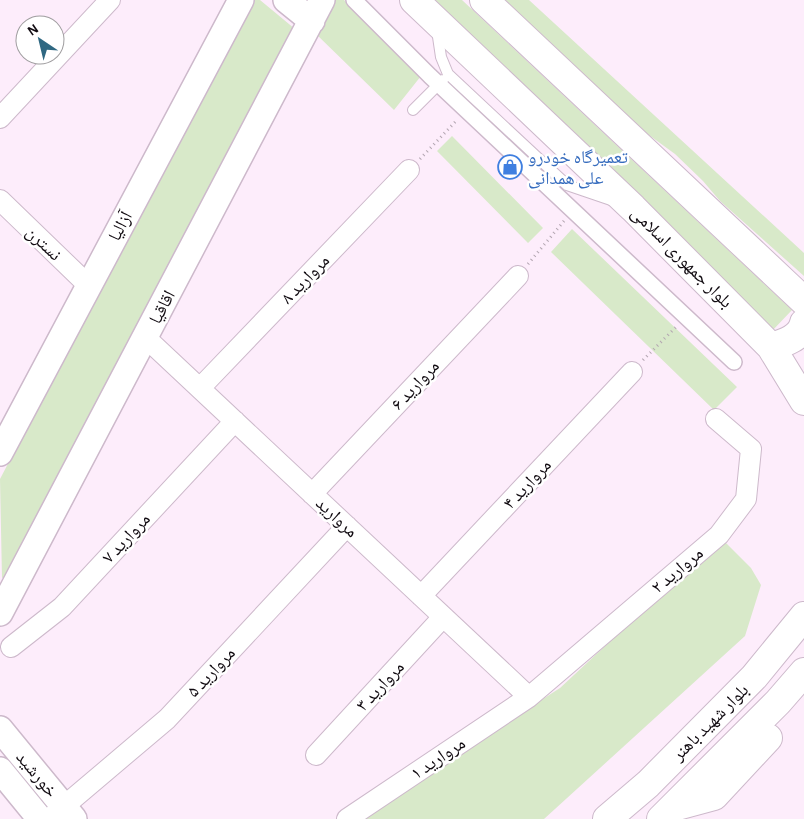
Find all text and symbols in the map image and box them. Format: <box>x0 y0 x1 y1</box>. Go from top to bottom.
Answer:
north arrow <box>15 15 65 65</box>
text: N <box>25 22 41 39</box>
place label: تعمیرگاه خودرو علی همدانی <box>528 149 628 189</box>
shop icon: تعمیرگاه خودرو علی همدانی <box>497 154 523 180</box>
street label: بلوار جمهوری اسلامی <box>627 204 735 312</box>
street label: آزالیا <box>104 208 136 244</box>
street label: نسترن <box>22 223 64 265</box>
street label: مروارید ۸ <box>278 252 334 308</box>
street label: اقاقیا <box>147 288 179 327</box>
street label: مروارید ۶ <box>388 357 443 414</box>
street label: مروارید ۴ <box>500 456 555 513</box>
street label: مروارید <box>312 494 361 542</box>
street label: مروارید ۷ <box>99 510 154 567</box>
street label: مروارید ۲ <box>649 544 707 597</box>
street label: مروارید ۵ <box>184 644 239 701</box>
street label: مروارید ۳ <box>353 658 408 715</box>
street label: بلوار شهید باهنر <box>668 681 753 765</box>
street label: مروارید ۱ <box>408 734 469 784</box>
street label: خورشید <box>12 748 60 801</box>

